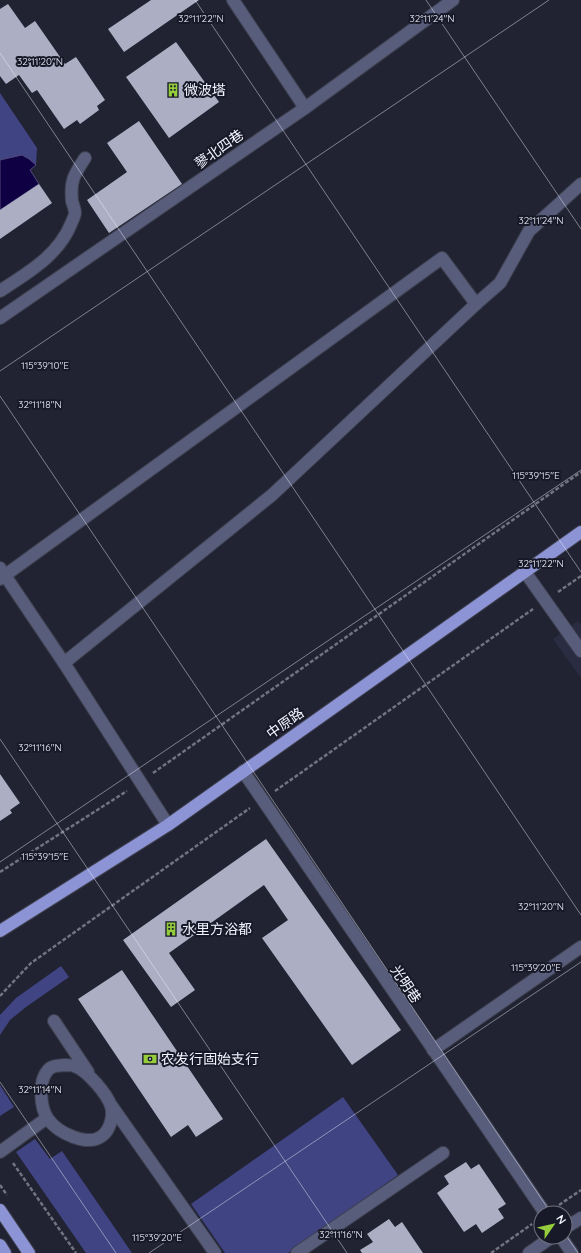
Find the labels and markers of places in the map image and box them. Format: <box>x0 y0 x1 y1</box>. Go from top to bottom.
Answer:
place label: 微波塔 <box>184 81 226 99</box>
building icon: 微波塔 <box>165 82 181 98</box>
place label: 水里方浴都 <box>182 920 252 938</box>
building icon: 水里方浴都 <box>163 921 179 937</box>
place label: 农发行固始支行 <box>161 1050 259 1068</box>
bank icon: 农发行固始支行 <box>142 1051 158 1067</box>

